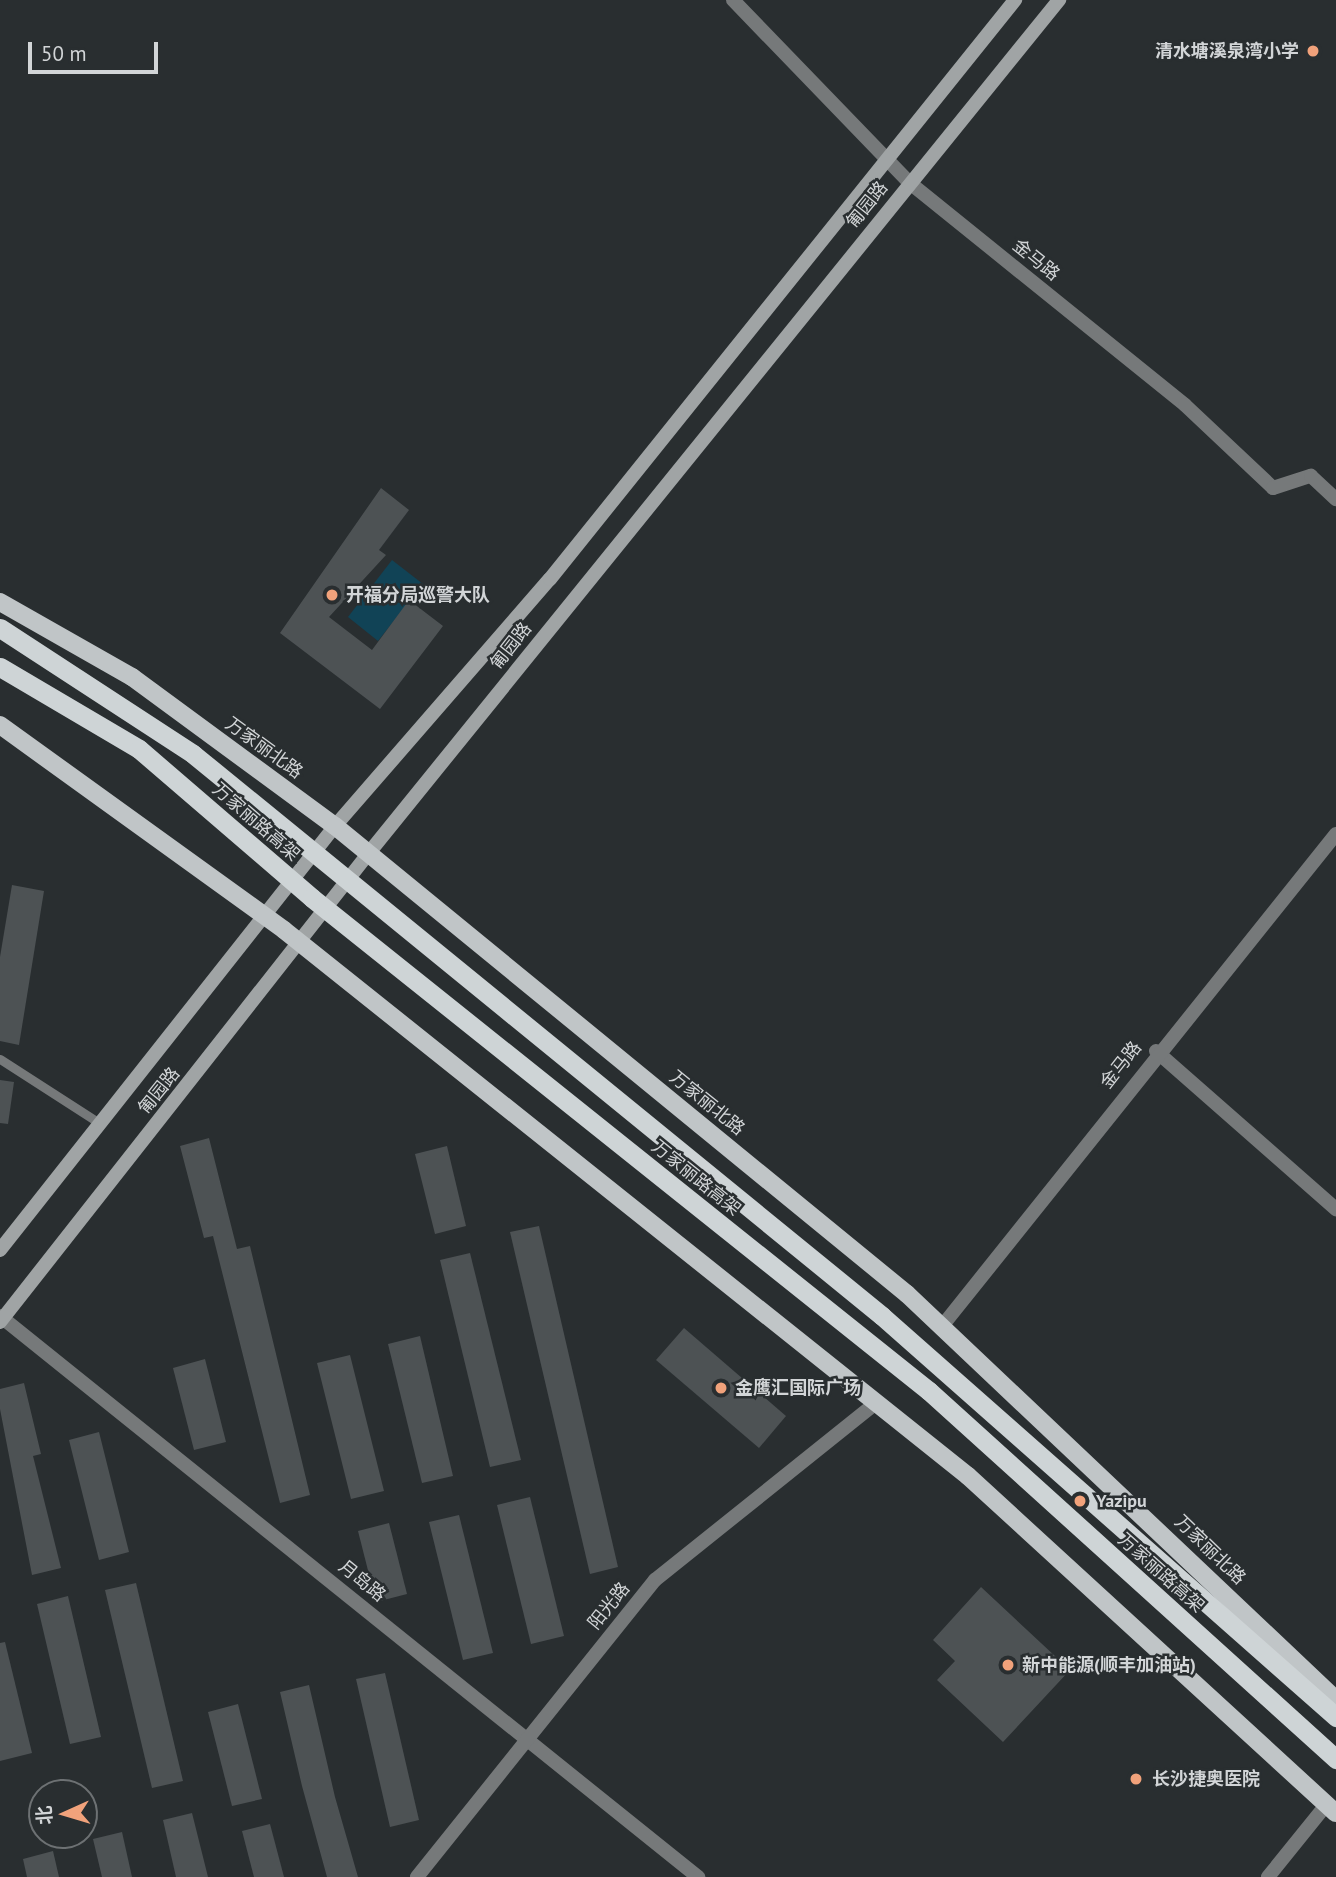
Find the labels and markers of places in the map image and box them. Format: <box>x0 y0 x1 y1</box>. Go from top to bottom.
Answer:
place label: 清水塘溪泉湾小学 <box>1155 40 1299 62</box>
marker: 清水塘溪泉湾小学 <box>1305 43 1321 59</box>
place label: 开福分局巡警大队 <box>346 584 490 606</box>
marker: 开福分局巡警大队 <box>324 587 340 603</box>
place label: 金鹰汇国际广场 <box>735 1377 861 1399</box>
marker: 金鹰汇国际广场 <box>713 1380 729 1396</box>
place label: Yazipu <box>1096 1490 1147 1512</box>
marker: Yazipu <box>1070 1491 1090 1511</box>
place label: 新中能源(顺丰加油站) <box>1022 1654 1196 1676</box>
marker: 新中能源(顺丰加油站) <box>1000 1657 1016 1673</box>
place label: 长沙捷奥医院 <box>1152 1768 1260 1790</box>
marker: 长沙捷奥医院 <box>1126 1769 1146 1789</box>

